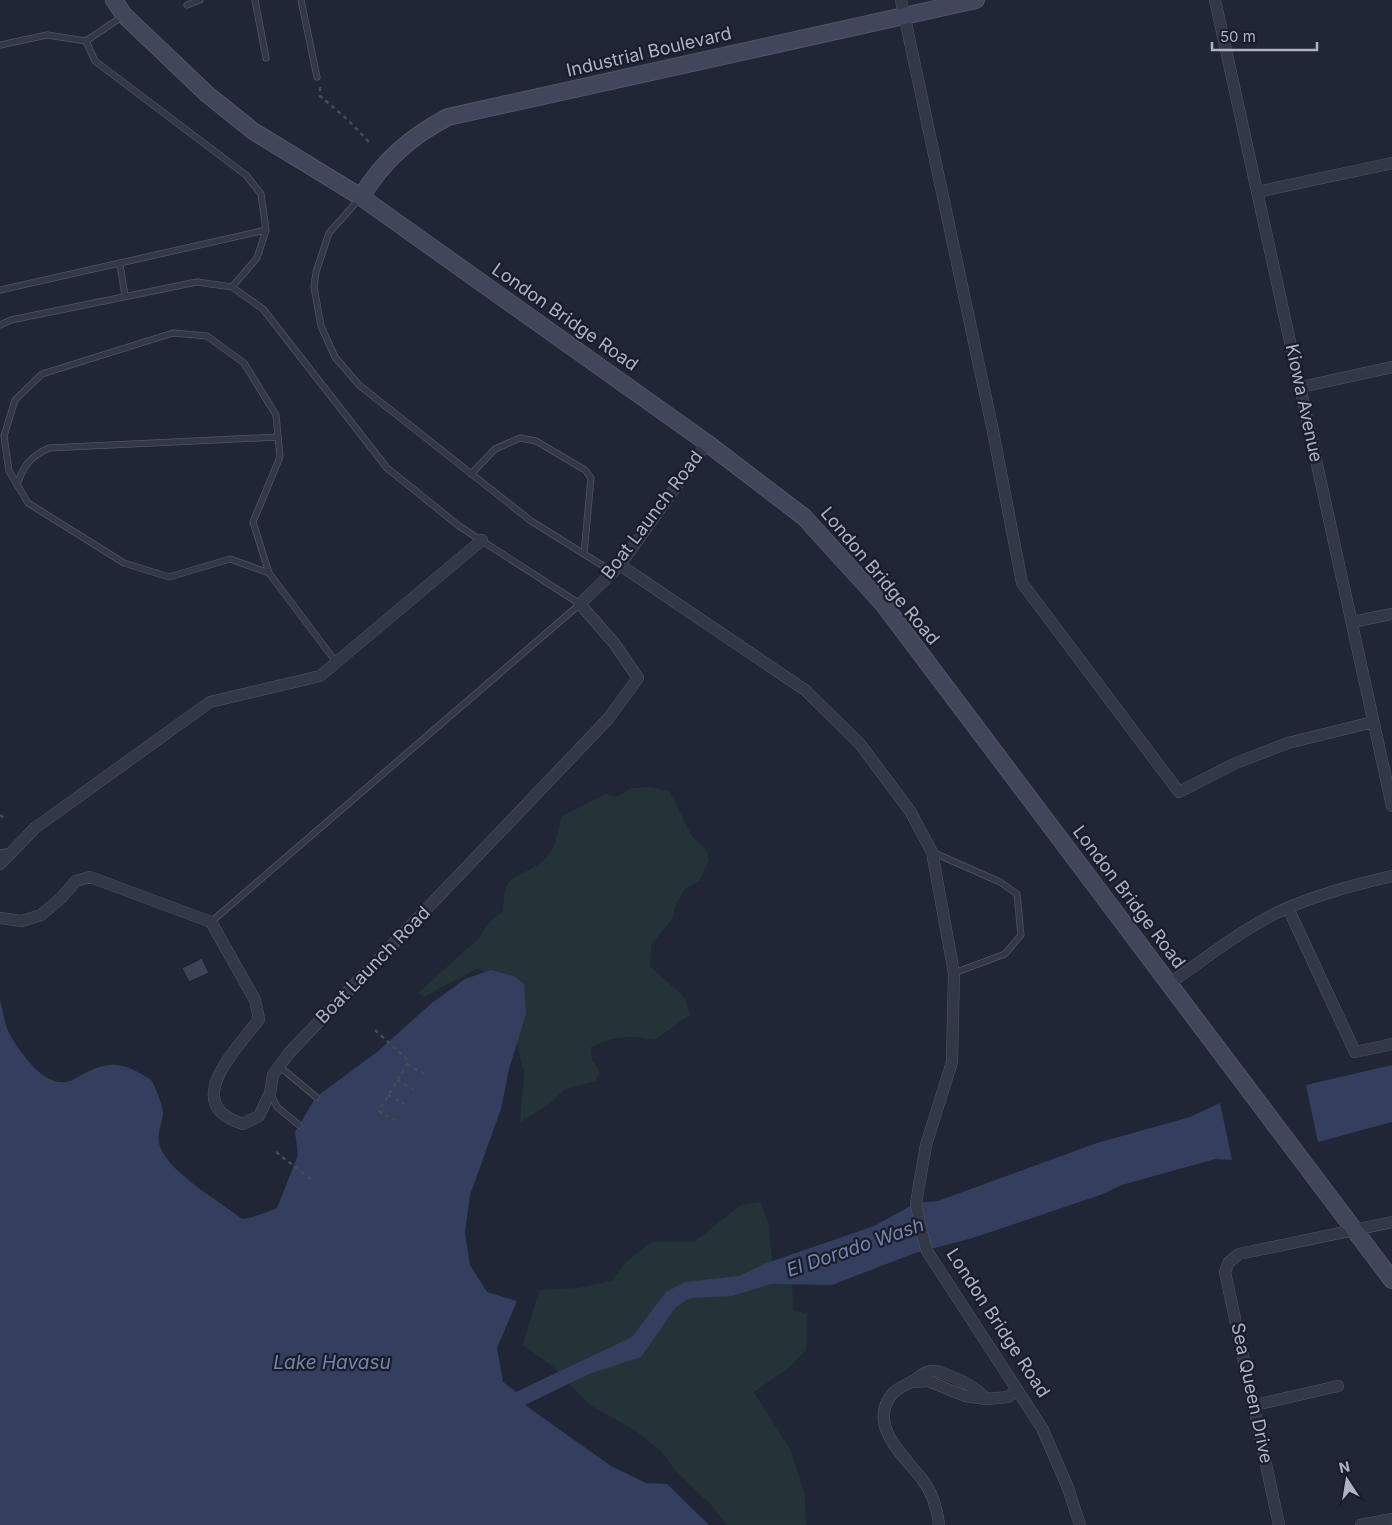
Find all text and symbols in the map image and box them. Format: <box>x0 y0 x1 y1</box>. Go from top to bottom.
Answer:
scale bar <box>1212 20 1317 52</box>
street label: Industrial Boulevard <box>564 22 734 81</box>
text: 50 m <box>1220 27 1256 46</box>
street label: London Bridge Road <box>488 258 642 375</box>
street label: Kiowa Avenue <box>1282 342 1327 464</box>
street label: Boat Launch Road <box>597 447 707 583</box>
street label: London Bridge Road <box>817 503 944 649</box>
street label: London Bridge Road <box>1069 821 1190 972</box>
street label: Boat Launch Road <box>311 902 434 1028</box>
water label: El Dorado Wash <box>783 1213 927 1282</box>
street label: London Bridge Road <box>942 1244 1054 1401</box>
street label: Sea Queen Drive <box>1227 1321 1278 1465</box>
water label: Lake Havasu <box>273 1351 391 1374</box>
north arrow <box>1322 1455 1372 1505</box>
text: N <box>1337 1457 1351 1476</box>

